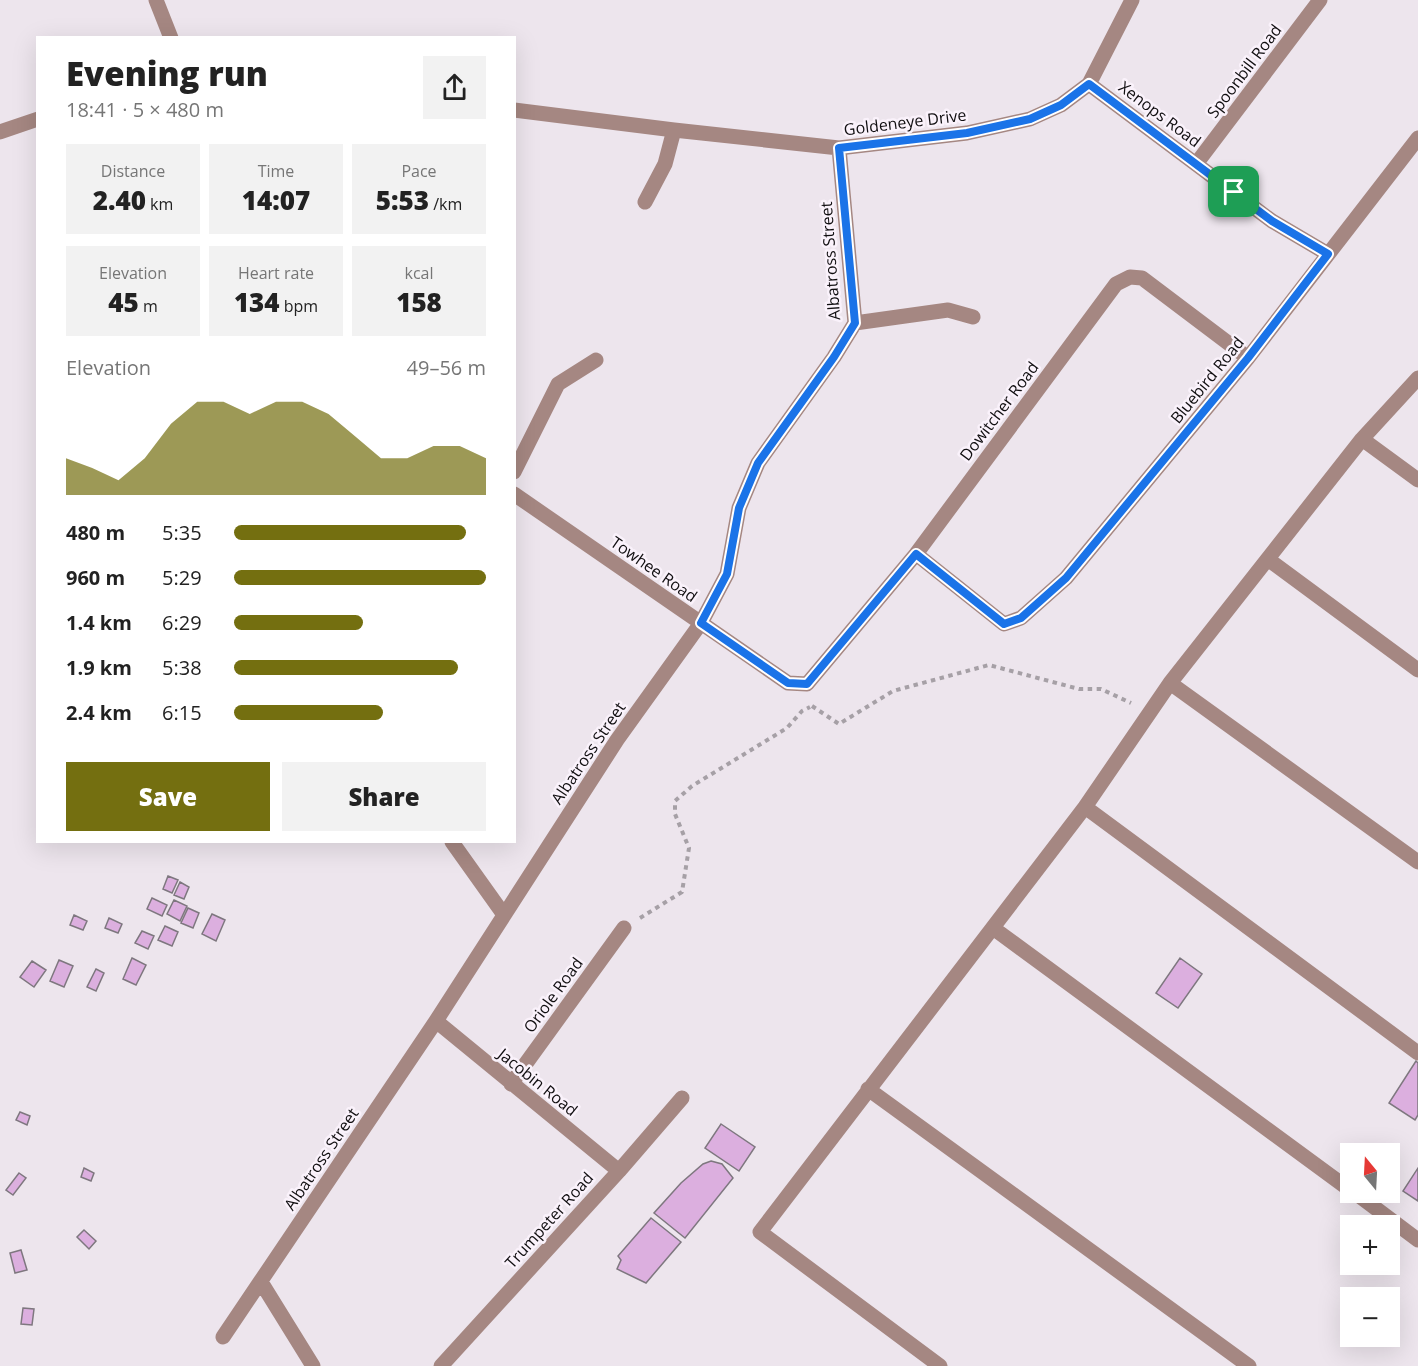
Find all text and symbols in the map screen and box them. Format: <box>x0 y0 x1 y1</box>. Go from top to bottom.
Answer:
street label: Spoonbill Road <box>1202 20 1286 122</box>
text: Evening run <box>66 51 268 96</box>
button: share <box>423 56 486 119</box>
street label: Xenops Road <box>1114 76 1206 152</box>
text: 18:41 · 5 × 480 m <box>66 96 224 123</box>
street label: Goldeneye Drive <box>843 104 967 140</box>
text: Distance <box>101 160 165 182</box>
text: Time <box>258 160 294 182</box>
text: Pace <box>401 160 437 182</box>
pin <box>1208 166 1259 217</box>
icon: arrive <box>1217 175 1250 208</box>
text: 2.40 <box>93 182 146 218</box>
text: 14:07 <box>242 182 310 218</box>
text: 5:53 <box>376 182 429 218</box>
text: km <box>146 193 173 215</box>
text: /km <box>429 193 462 215</box>
street label: Albatross Street <box>815 201 845 321</box>
text: Elevation <box>99 262 167 284</box>
text: Heart rate <box>238 262 314 284</box>
text: kcal <box>405 262 434 284</box>
text: 45 <box>108 284 139 320</box>
text: 134 <box>234 284 280 320</box>
text: 158 <box>396 284 442 320</box>
text: m <box>139 295 158 317</box>
text: bpm <box>280 295 318 317</box>
street label: Bluebird Road <box>1165 332 1249 428</box>
text: Elevation <box>66 354 151 381</box>
text: 49–56 m <box>407 354 486 381</box>
street label: Dowitcher Road <box>954 357 1044 465</box>
text: 480 m <box>66 519 125 546</box>
text: 5:35 <box>162 519 202 546</box>
street label: Towhee Road <box>606 531 702 607</box>
text: 960 m <box>66 564 125 591</box>
text: 5:29 <box>162 564 202 591</box>
text: 1.4 km <box>66 609 132 636</box>
text: 6:29 <box>162 609 202 636</box>
text: 1.9 km <box>66 654 132 681</box>
text: 5:38 <box>162 654 202 681</box>
street label: Albatross Street <box>546 697 631 808</box>
text: 2.4 km <box>66 699 132 726</box>
text: 6:15 <box>162 699 202 726</box>
button: Save <box>66 762 270 831</box>
button: Share <box>282 762 486 831</box>
street label: Oriole Road <box>518 953 588 1037</box>
street label: Jacobin Road <box>492 1042 582 1121</box>
street label: Albatross Street <box>279 1103 364 1214</box>
north arrow <box>1340 1143 1400 1203</box>
map controls <box>1340 1143 1400 1347</box>
street label: Trumpeter Road <box>500 1167 598 1273</box>
button: + <box>1340 1215 1400 1275</box>
button: − <box>1340 1287 1400 1347</box>

